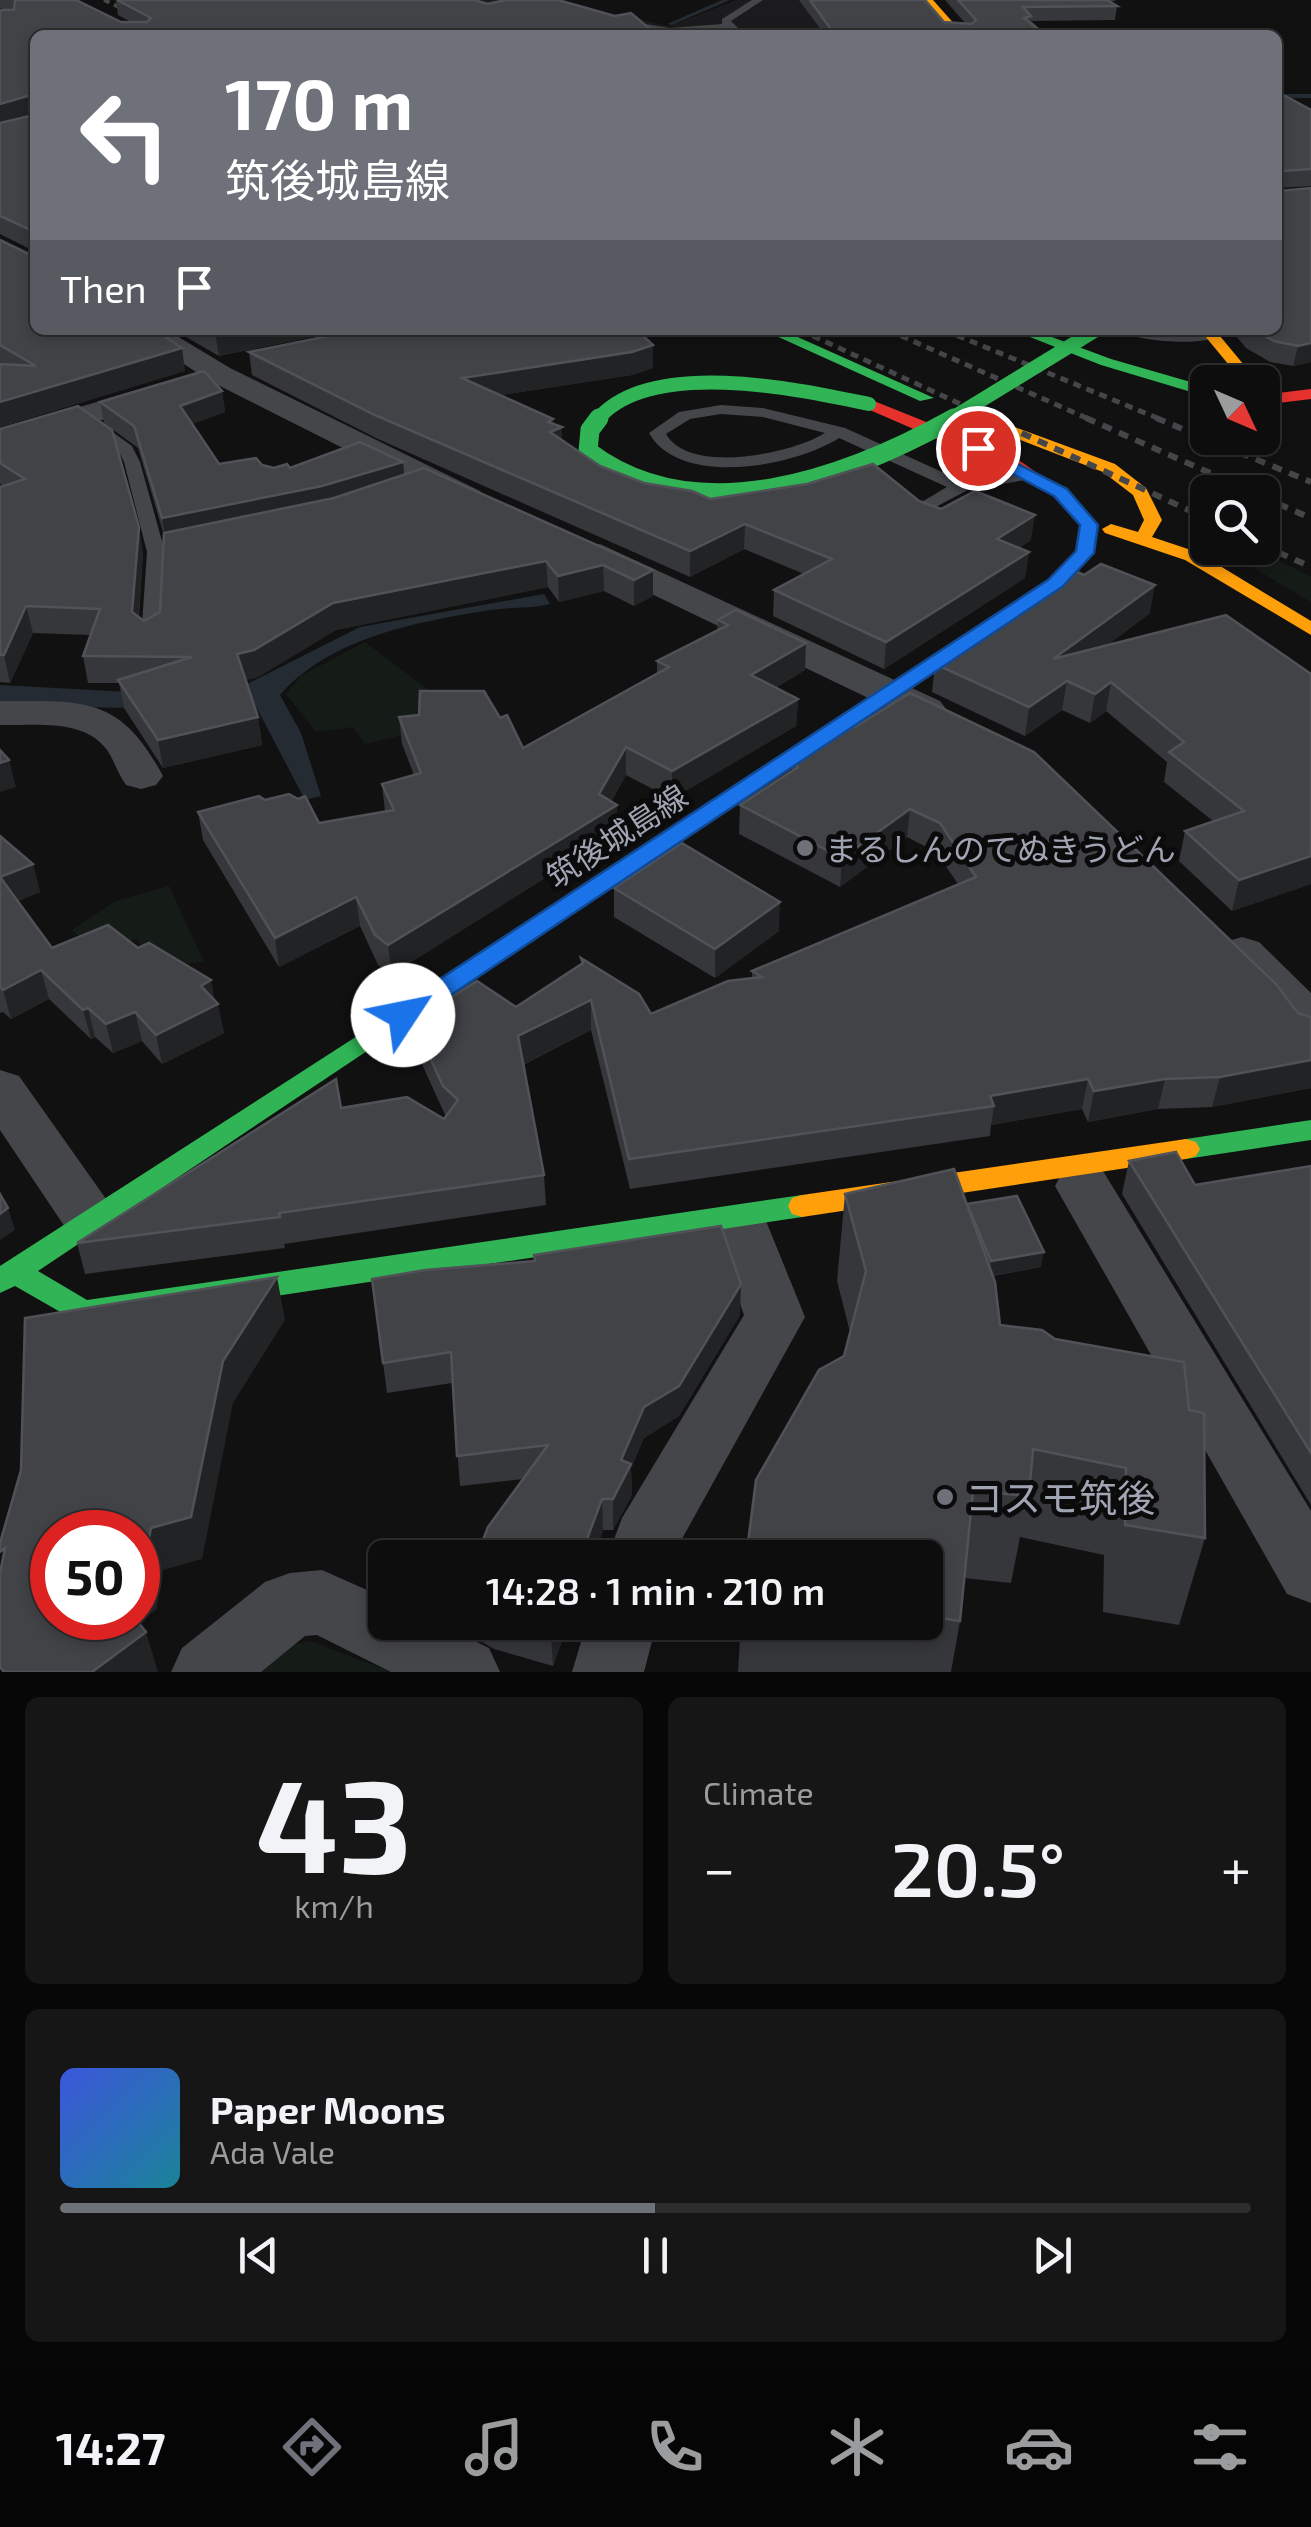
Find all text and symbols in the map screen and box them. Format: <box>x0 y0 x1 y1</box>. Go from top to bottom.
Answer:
text: 170 m <box>225 60 413 144</box>
icon: left <box>60 70 190 200</box>
text: 筑後城島線 <box>225 152 450 206</box>
icon: arrive <box>167 260 222 315</box>
text: Then <box>60 265 147 311</box>
north arrow <box>1190 365 1280 455</box>
map controls <box>1190 365 1280 565</box>
pin <box>936 406 1021 491</box>
icon: arrive <box>951 421 1006 476</box>
button: search <box>1190 475 1280 565</box>
street label: 筑後城島線 <box>539 775 693 895</box>
place label: まるしんのてぬきうどん <box>825 829 1176 867</box>
marker: まるしんのてぬきうどん <box>794 837 816 859</box>
position arrow <box>351 963 455 1067</box>
place label: コスモ筑後 <box>965 1474 1155 1520</box>
marker: コスモ筑後 <box>934 1486 956 1508</box>
speed limit sign: 50 <box>30 1510 160 1640</box>
text: 14:28 · 1 min · 210 m <box>486 1567 825 1613</box>
text: 43 <box>256 1743 412 1899</box>
text: Climate <box>703 1773 814 1811</box>
text: 20.5° <box>891 1822 1065 1912</box>
text: − <box>703 1834 735 1900</box>
text: + <box>1221 1834 1251 1900</box>
text: km/h <box>294 1886 374 1924</box>
text: Paper Moons <box>210 2086 446 2132</box>
text: Ada Vale <box>210 2132 335 2170</box>
icon: previous <box>231 2228 286 2283</box>
icon: pause <box>628 2228 683 2283</box>
icon: next <box>1025 2228 1080 2283</box>
icon: directions <box>277 2412 347 2482</box>
icon: music <box>459 2412 529 2482</box>
icon: phone <box>640 2412 710 2482</box>
icon: climate <box>822 2412 892 2482</box>
icon: car <box>1004 2412 1074 2482</box>
icon: filters <box>1185 2412 1255 2482</box>
text: 14:27 <box>56 2420 165 2474</box>

